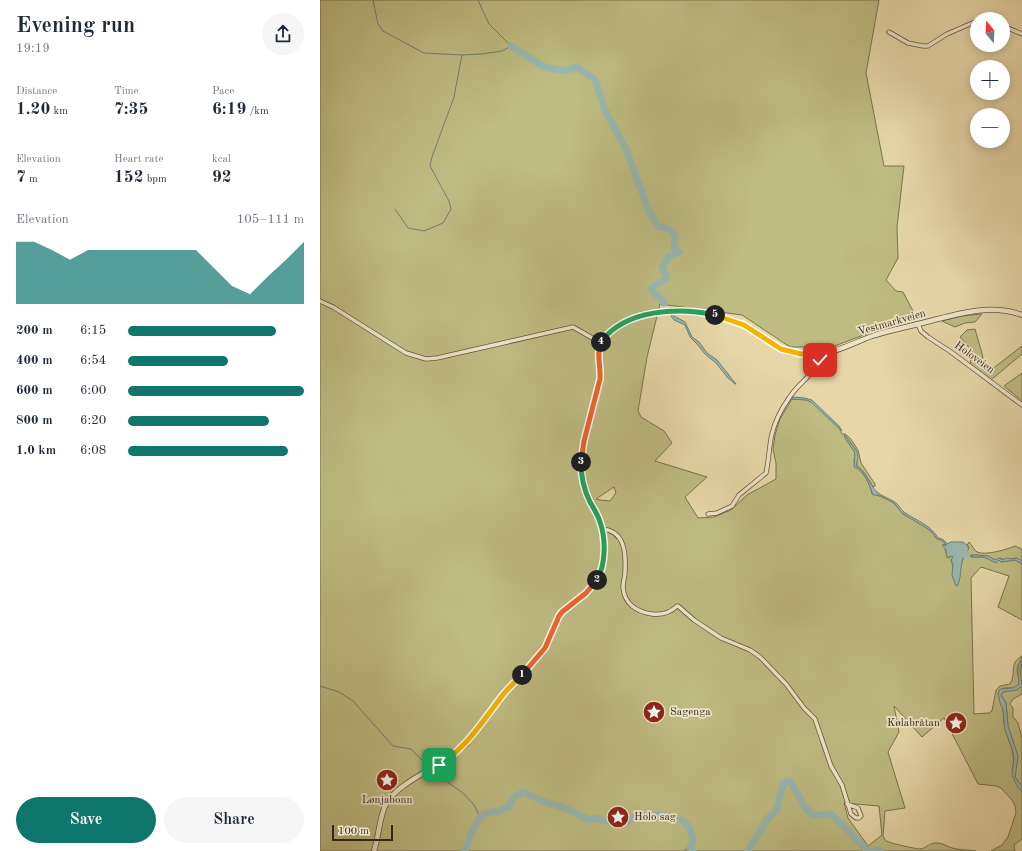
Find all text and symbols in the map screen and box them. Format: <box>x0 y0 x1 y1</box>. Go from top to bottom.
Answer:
north arrow <box>970 12 1010 52</box>
map controls <box>970 12 1010 148</box>
button: share <box>262 13 304 55</box>
text: Evening run <box>16 15 135 37</box>
text: 19:19 <box>16 42 50 55</box>
button: + <box>970 60 1010 100</box>
text: Distance <box>16 86 57 97</box>
text: Time <box>114 86 139 97</box>
text: Pace <box>212 86 234 97</box>
text: 1.20 <box>16 101 50 118</box>
text: 7:35 <box>114 101 148 118</box>
text: 6:19 <box>212 101 246 118</box>
text: km <box>50 106 68 117</box>
text: /km <box>246 106 269 117</box>
button: − <box>970 108 1010 148</box>
text: Elevation <box>16 154 61 165</box>
text: Heart rate <box>114 154 163 165</box>
text: kcal <box>212 154 231 165</box>
text: 7 <box>16 169 26 186</box>
text: 152 <box>114 169 144 186</box>
text: 92 <box>212 169 232 186</box>
text: m <box>26 174 38 185</box>
text: bpm <box>144 174 167 185</box>
text: Elevation <box>16 213 69 226</box>
text: 105–111 m <box>237 213 304 226</box>
pin: 5 <box>705 305 725 325</box>
street label: Vestmarkveien <box>857 308 927 338</box>
text: 5 <box>712 309 718 320</box>
text: 200 m <box>16 324 53 337</box>
text: 6:15 <box>80 324 106 337</box>
pin: 4 <box>591 332 611 352</box>
text: 4 <box>598 336 604 347</box>
street label: Holoveien <box>952 340 996 376</box>
pin <box>803 343 837 377</box>
icon: check <box>809 349 831 371</box>
text: 400 m <box>16 354 53 367</box>
text: 6:54 <box>80 354 106 367</box>
text: 600 m <box>16 384 53 397</box>
text: 6:00 <box>80 384 106 397</box>
text: 800 m <box>16 414 53 427</box>
text: 6:20 <box>80 414 106 427</box>
text: 1.0 km <box>16 444 56 457</box>
text: 6:08 <box>80 444 106 457</box>
pin: 3 <box>571 452 591 472</box>
text: 3 <box>578 456 584 467</box>
pin: 2 <box>587 570 607 590</box>
text: 2 <box>594 574 600 585</box>
pin: 1 <box>512 665 532 685</box>
text: 1 <box>519 669 525 680</box>
place icon: Sagenga <box>641 699 667 725</box>
place label: Sagenga <box>670 707 711 718</box>
place icon: Kølabråtan <box>943 710 969 736</box>
place label: Kølabråtan <box>887 718 940 729</box>
pin <box>422 748 456 782</box>
icon: arrive <box>428 754 450 776</box>
place icon: Lønjabonn <box>374 767 400 793</box>
place label: Lønjabonn <box>362 795 412 806</box>
button: Save <box>16 797 156 843</box>
button: Share <box>164 797 304 843</box>
place icon: Holo sag <box>605 804 631 830</box>
place label: Holo sag <box>634 812 676 823</box>
scale bar <box>332 823 393 842</box>
text: 100 m <box>338 826 369 837</box>

